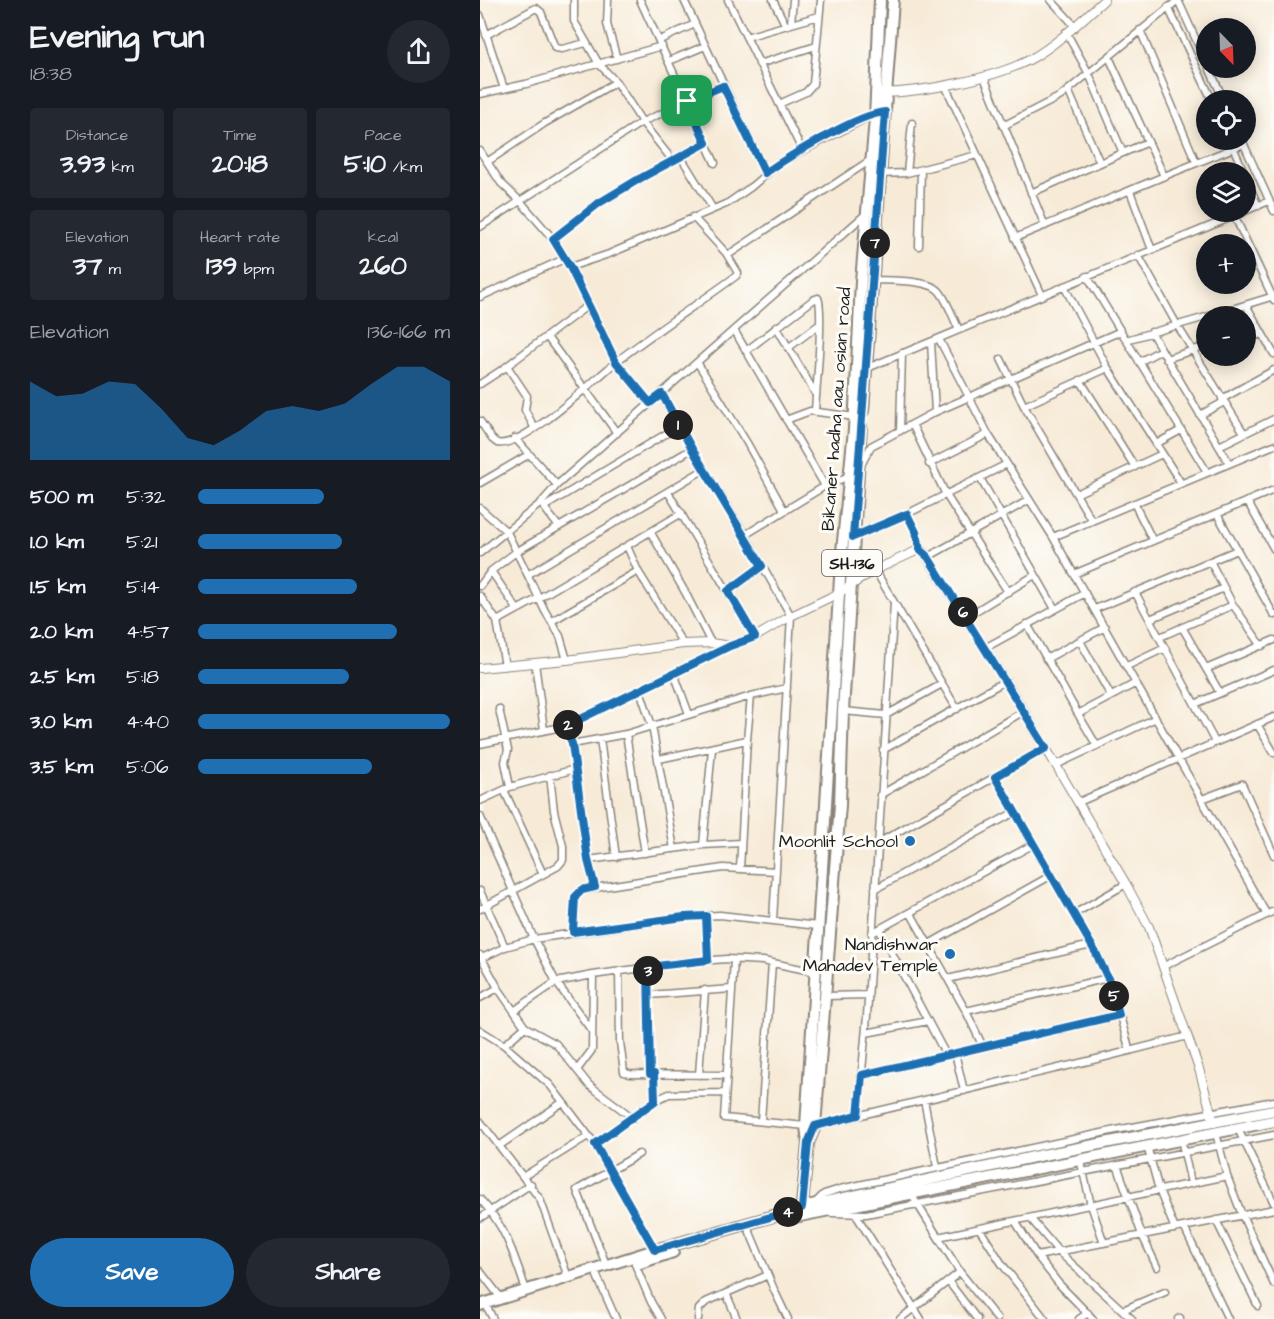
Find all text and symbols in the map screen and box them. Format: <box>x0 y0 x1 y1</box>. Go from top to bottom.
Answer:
text: Evening run <box>30 14 204 60</box>
north arrow <box>1196 18 1256 78</box>
map controls <box>1196 18 1256 366</box>
button: share <box>387 20 450 83</box>
text: 18:38 <box>30 60 72 88</box>
pin <box>661 75 712 126</box>
icon: arrive <box>670 84 703 117</box>
button: locate <box>1196 90 1256 150</box>
text: Distance <box>66 124 128 146</box>
text: Time <box>223 124 257 146</box>
text: Pace <box>364 124 402 146</box>
text: 3.93 <box>60 146 105 182</box>
text: 20:18 <box>212 146 268 182</box>
text: 5:10 <box>344 146 386 182</box>
text: km <box>105 156 134 178</box>
text: /km <box>386 156 422 178</box>
button: layers <box>1196 162 1256 222</box>
text: Elevation <box>66 226 128 248</box>
text: Heart rate <box>200 226 280 248</box>
text: kcal <box>368 226 398 248</box>
pin: 7 <box>860 228 890 258</box>
text: 7 <box>870 232 880 254</box>
button: + <box>1196 234 1256 294</box>
text: 37 <box>73 248 102 284</box>
text: 139 <box>206 248 237 284</box>
text: 260 <box>359 248 407 284</box>
text: m <box>102 258 121 280</box>
text: bpm <box>237 258 274 280</box>
street label: Bikaner hadha aau osian road <box>815 286 857 532</box>
button: − <box>1196 306 1256 366</box>
text: Elevation <box>30 318 109 346</box>
text: 136–166 m <box>367 318 450 346</box>
pin: 1 <box>663 410 693 440</box>
text: 1 <box>677 414 679 436</box>
text: 500 m <box>30 483 93 511</box>
text: 5:32 <box>126 483 165 511</box>
text: 1.0 km <box>30 528 84 556</box>
text: 5:21 <box>126 528 158 556</box>
road number: SH-136 <box>822 550 882 576</box>
text: 1.5 km <box>30 573 85 601</box>
text: 5:14 <box>126 573 160 601</box>
pin: 6 <box>948 597 978 627</box>
text: 6 <box>958 601 968 623</box>
text: 2.0 km <box>30 618 93 646</box>
text: 4:57 <box>126 618 169 646</box>
text: 2.5 km <box>30 663 94 691</box>
text: 5:18 <box>126 663 159 691</box>
text: 3.0 km <box>30 708 91 736</box>
text: 4:40 <box>126 708 169 736</box>
pin: 2 <box>553 710 583 740</box>
text: 2 <box>563 714 573 736</box>
text: 3.5 km <box>30 753 93 781</box>
text: 5:06 <box>126 753 169 781</box>
place label: Moonlit School <box>779 829 898 854</box>
marker: Moonlit School <box>903 834 917 848</box>
place label: Nandishwar Mahadev Temple <box>803 932 938 978</box>
marker: Nandishwar Mahadev Temple <box>943 947 957 961</box>
pin: 3 <box>633 956 663 986</box>
text: 3 <box>644 960 652 982</box>
pin: 5 <box>1099 981 1129 1011</box>
text: 5 <box>1108 985 1120 1007</box>
pin: 4 <box>773 1197 803 1227</box>
text: 4 <box>783 1201 793 1223</box>
button: Save <box>30 1238 234 1307</box>
button: Share <box>246 1238 450 1307</box>

